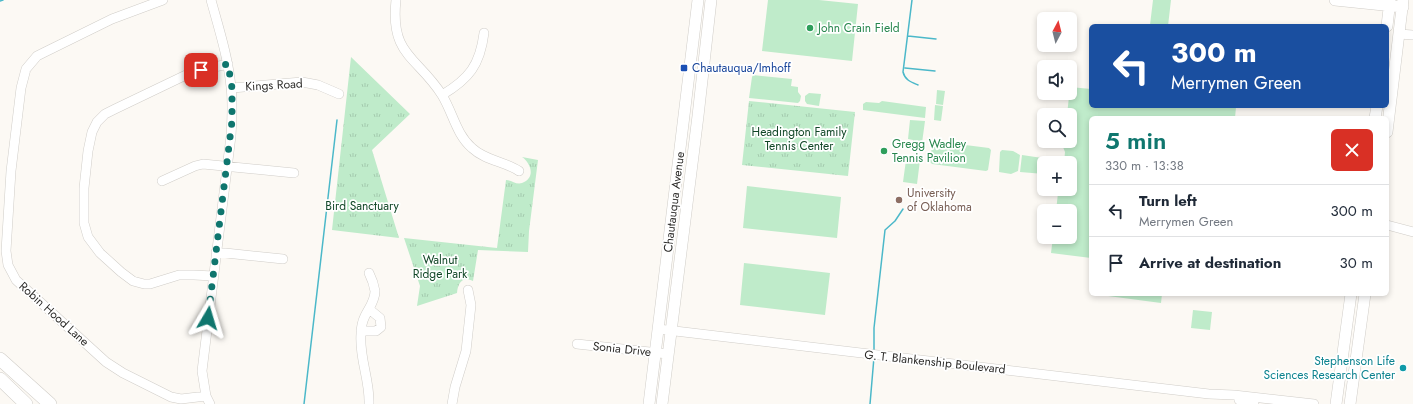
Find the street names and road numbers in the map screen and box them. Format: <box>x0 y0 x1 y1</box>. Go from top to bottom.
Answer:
street label: Kings Road <box>245 75 303 95</box>
street label: Chautauqua Avenue <box>659 151 689 253</box>
street label: Robin Hood Lane <box>15 278 93 350</box>
street label: Sonia Drive <box>592 337 652 361</box>
street label: G. T. Blankenship Boulevard <box>864 346 1006 378</box>

